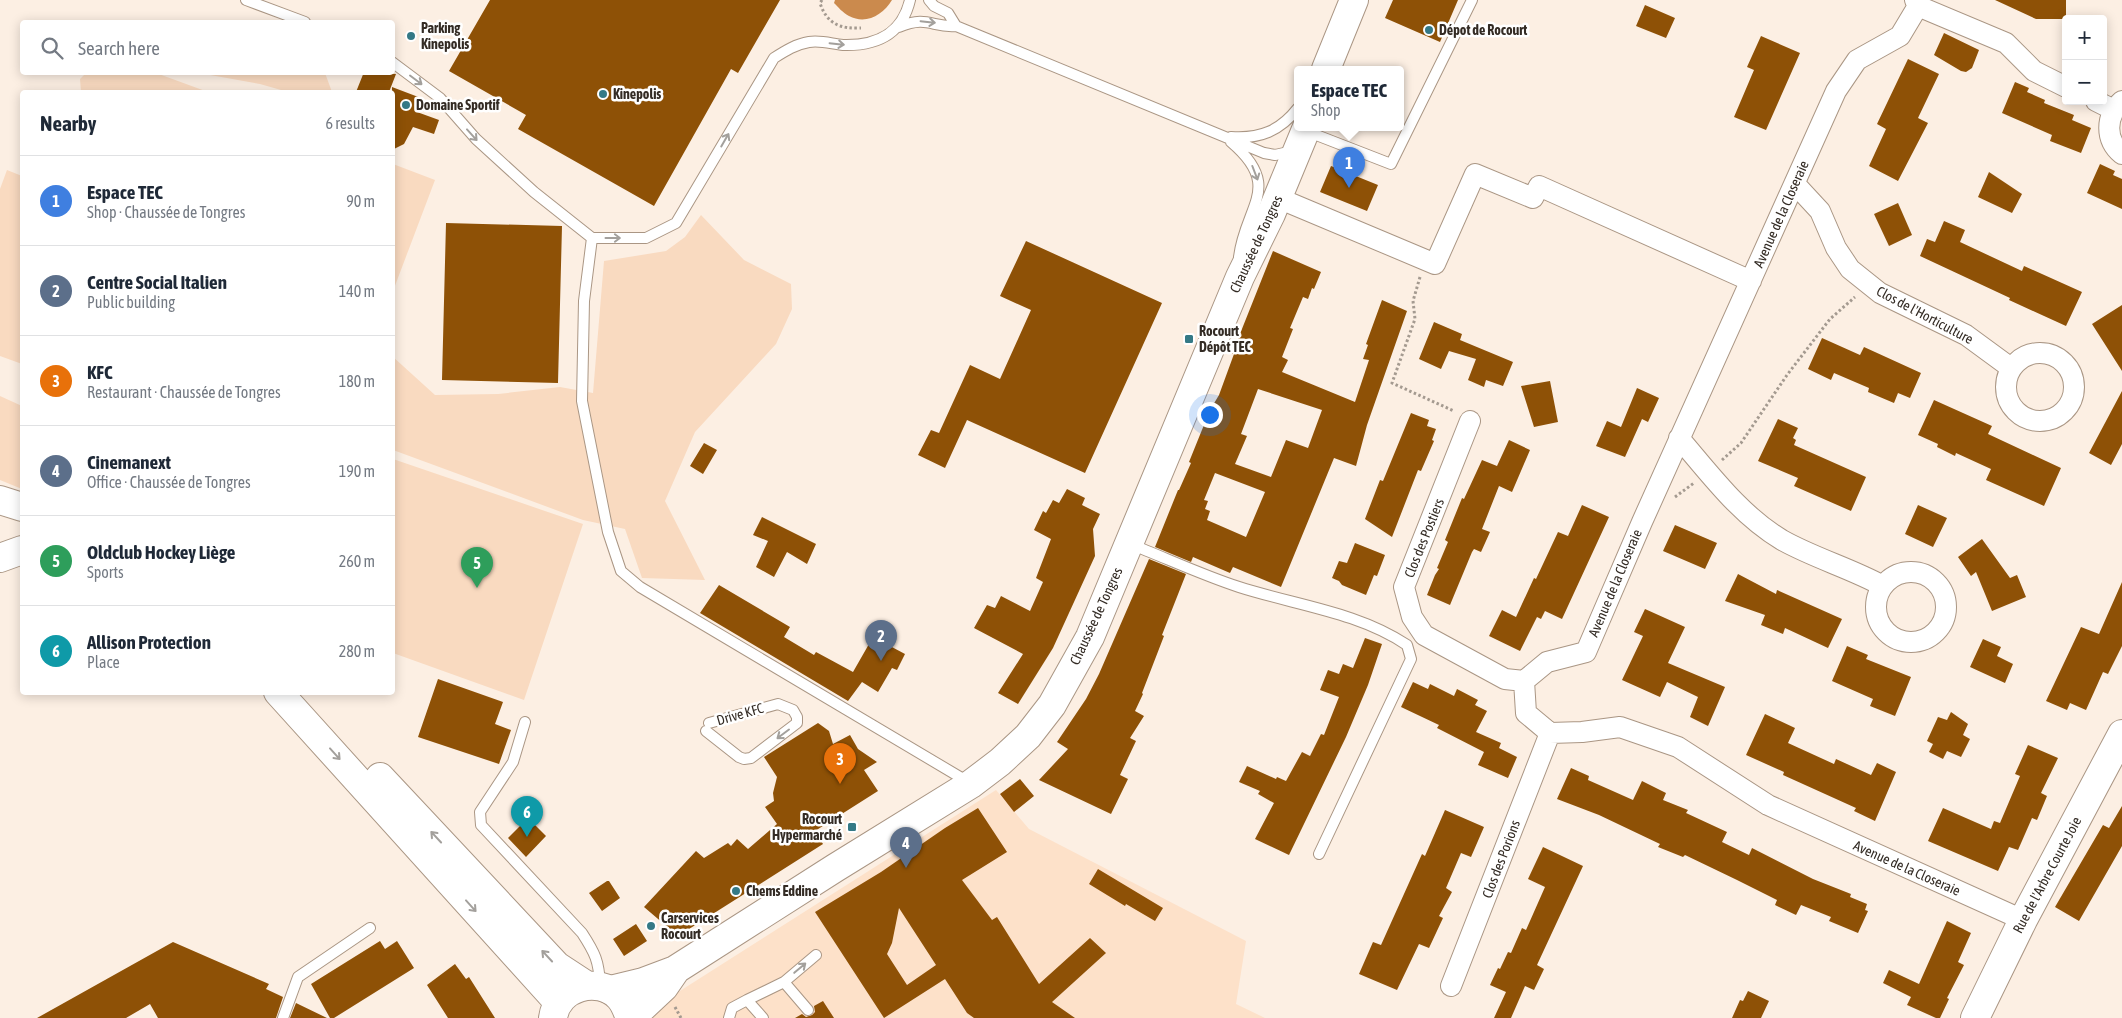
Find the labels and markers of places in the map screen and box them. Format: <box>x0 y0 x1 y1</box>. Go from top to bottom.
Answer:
place label: Parking Kinepolis <box>421 20 469 52</box>
place label: Dépot de Rocourt <box>1439 22 1527 38</box>
marker: Dépot de Rocourt <box>1423 24 1435 36</box>
marker: Parking Kinepolis <box>405 30 417 42</box>
place label: Kinepolis <box>613 86 661 102</box>
marker: Kinepolis <box>597 88 609 100</box>
place label: Domaine Sportif <box>416 97 500 113</box>
marker: Domaine Sportif <box>400 99 412 111</box>
pin: 1 <box>1333 147 1365 188</box>
place label: Rocourt Dépôt TEC <box>1199 323 1251 355</box>
marker: Rocourt Dépôt TEC <box>1183 333 1195 345</box>
pin: 5 <box>461 547 493 588</box>
pin: 2 <box>865 620 897 661</box>
pin: 3 <box>824 743 856 784</box>
pin: 6 <box>511 796 543 837</box>
place label: Rocourt Hypermarché <box>772 811 842 843</box>
marker: Rocourt Hypermarché <box>846 821 858 833</box>
pin: 4 <box>890 827 922 868</box>
place label: Chems Eddine <box>746 883 818 899</box>
marker: Chems Eddine <box>730 885 742 897</box>
place label: Carservices Rocourt <box>661 910 719 942</box>
marker: Carservices Rocourt <box>645 920 657 932</box>

